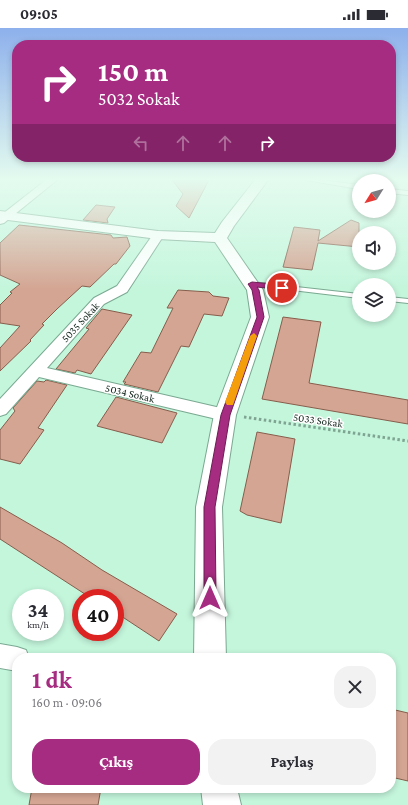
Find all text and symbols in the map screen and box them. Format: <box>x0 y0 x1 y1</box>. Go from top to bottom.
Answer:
text: 09:05 <box>20 6 58 22</box>
icon: right <box>32 56 84 108</box>
text: 150 m <box>98 56 168 87</box>
text: 5032 Sokak <box>98 89 180 109</box>
icon: left <box>130 132 152 154</box>
icon: ahead <box>172 132 194 154</box>
icon: ahead <box>214 132 236 154</box>
icon: right <box>256 132 278 154</box>
north arrow <box>352 174 396 218</box>
map controls <box>352 174 396 322</box>
button: sound <box>352 226 396 270</box>
pin <box>265 271 299 305</box>
icon: arrive <box>271 277 293 299</box>
button: layers <box>352 278 396 322</box>
street label: 5035 Sokak <box>59 299 102 344</box>
street label: 5034 Sokak <box>104 381 157 405</box>
street label: 5033 Sokak <box>292 411 344 430</box>
position arrow <box>189 577 231 619</box>
speed limit sign: 40 <box>72 589 124 641</box>
text: 34 <box>28 599 48 621</box>
text: km/h <box>27 619 49 630</box>
text: 1 dk <box>32 666 72 693</box>
button: close <box>334 666 376 708</box>
text: 160 m · 09:06 <box>32 695 102 710</box>
button: Çıkış <box>32 739 200 785</box>
button: Paylaş <box>208 739 376 785</box>

